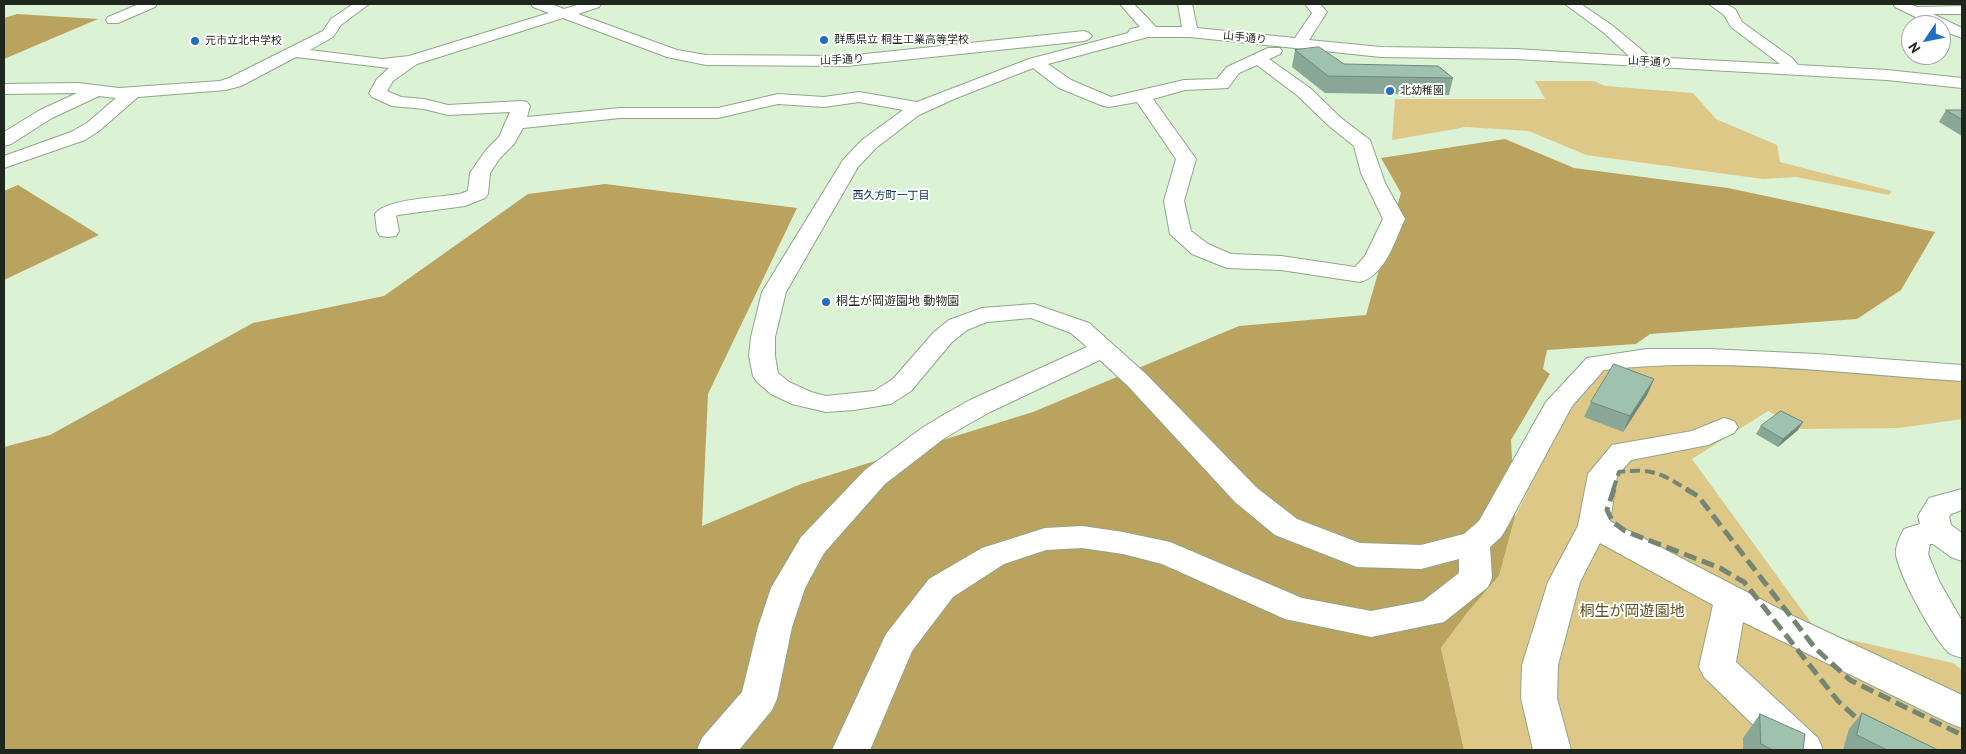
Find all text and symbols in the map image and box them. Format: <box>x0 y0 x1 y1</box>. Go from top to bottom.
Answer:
north arrow <box>1901 15 1951 65</box>
street label: 山手通り <box>1222 29 1268 47</box>
place label: 群馬県立 桐生工業高等学校 <box>834 33 969 47</box>
place label: 元市立北中学校 <box>205 34 282 48</box>
marker: 群馬県立 桐生工業高等学校 <box>818 34 830 46</box>
marker: 元市立北中学校 <box>189 35 201 47</box>
text: N <box>1904 39 1924 57</box>
street label: 山手通り <box>820 52 864 68</box>
street label: 山手通り <box>1628 54 1672 70</box>
place label: 北幼稚園 <box>1400 84 1444 98</box>
marker: 北幼稚園 <box>1384 85 1396 97</box>
district label: 西久方町一丁目 <box>853 189 929 203</box>
place label: 桐生が岡遊園地 動物園 <box>836 295 959 309</box>
marker: 桐生が岡遊園地 動物園 <box>820 296 832 308</box>
park label: 桐生が岡遊園地 <box>1580 603 1684 621</box>

